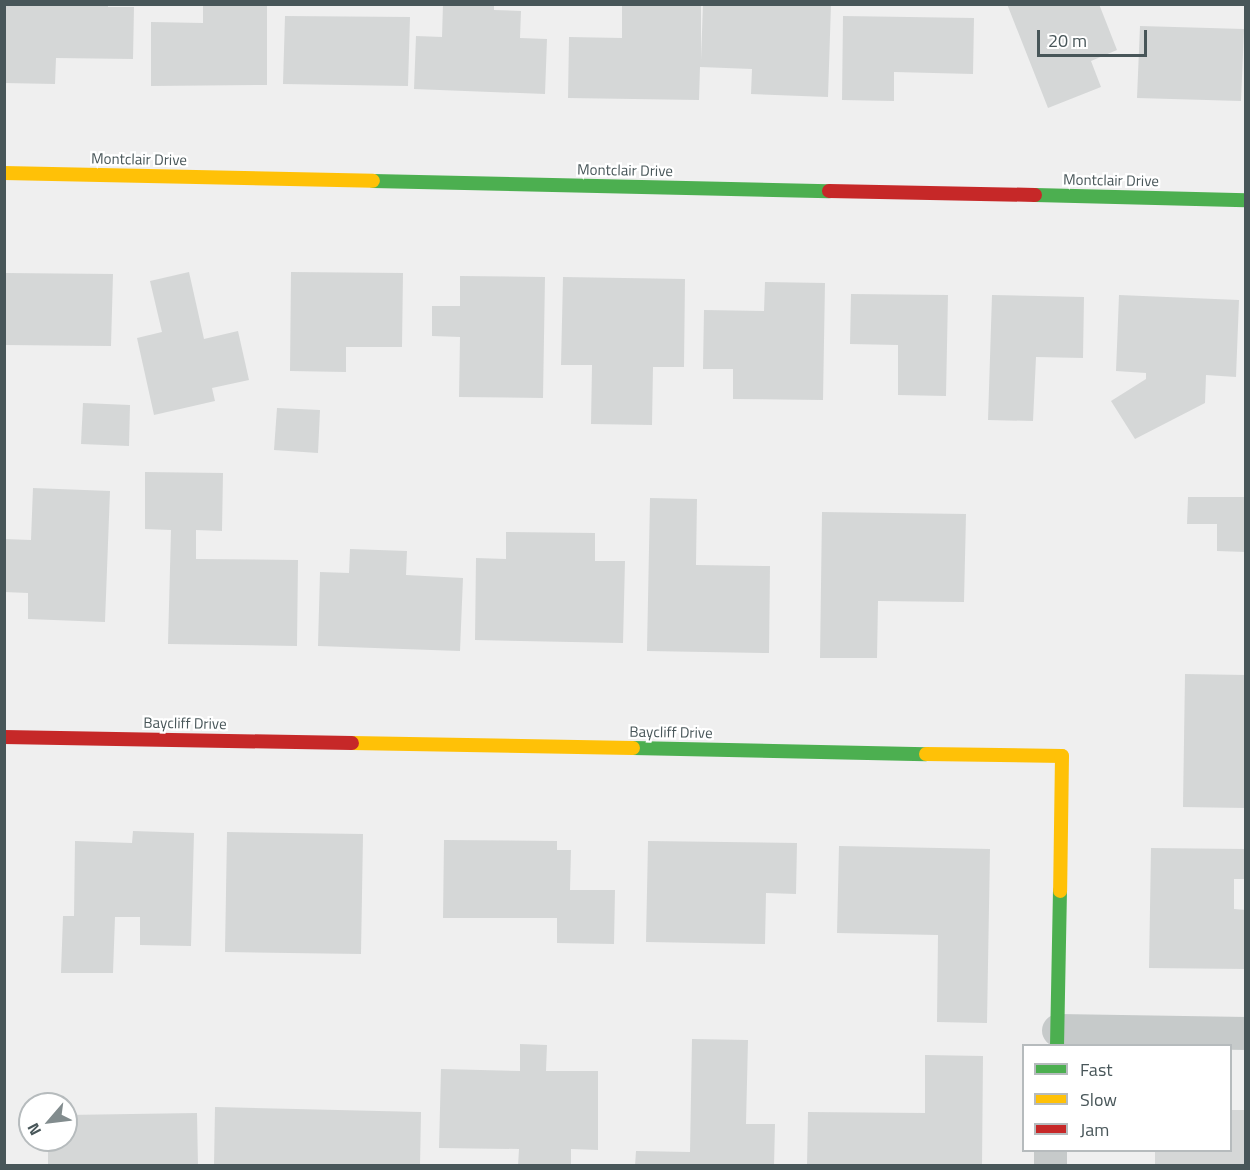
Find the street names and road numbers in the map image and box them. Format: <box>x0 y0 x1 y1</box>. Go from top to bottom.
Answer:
street label: Montclair Drive <box>91 149 187 169</box>
street label: Montclair Drive <box>577 160 673 180</box>
street label: Montclair Drive <box>1063 170 1159 190</box>
street label: Baycliff Drive <box>143 713 227 733</box>
street label: Baycliff Drive <box>629 722 713 742</box>

